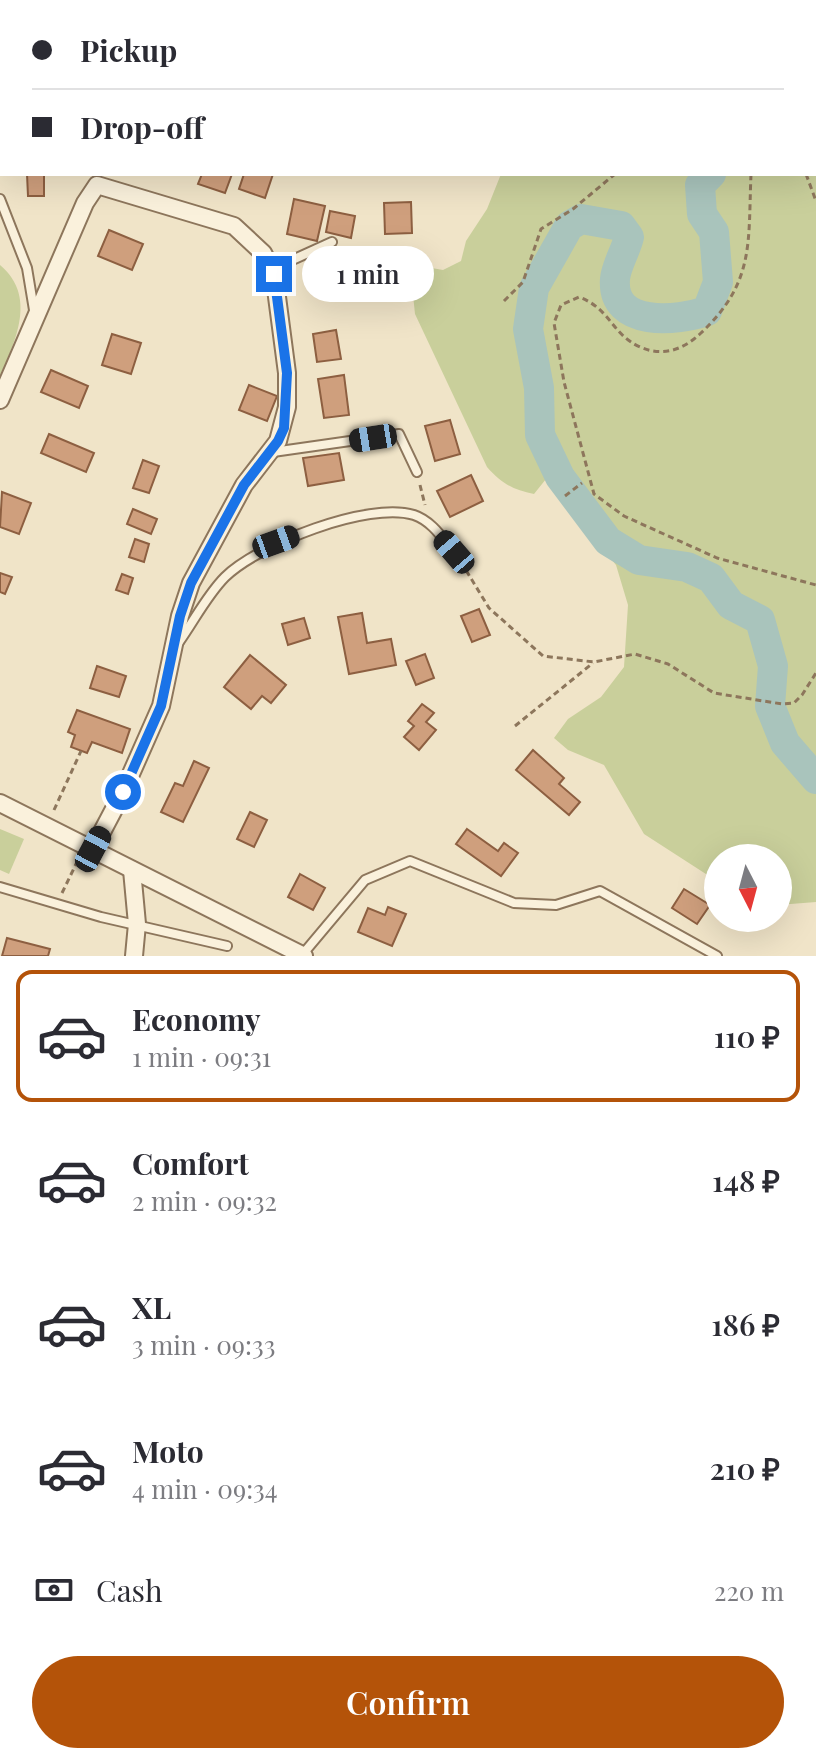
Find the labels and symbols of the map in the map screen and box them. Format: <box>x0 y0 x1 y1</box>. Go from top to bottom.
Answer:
callout: 1 min <box>302 246 434 302</box>
route end <box>256 256 292 292</box>
car <box>347 422 399 454</box>
car <box>249 523 303 561</box>
car <box>429 526 479 578</box>
route start <box>105 774 141 810</box>
car <box>71 822 115 876</box>
north arrow <box>704 844 792 932</box>

